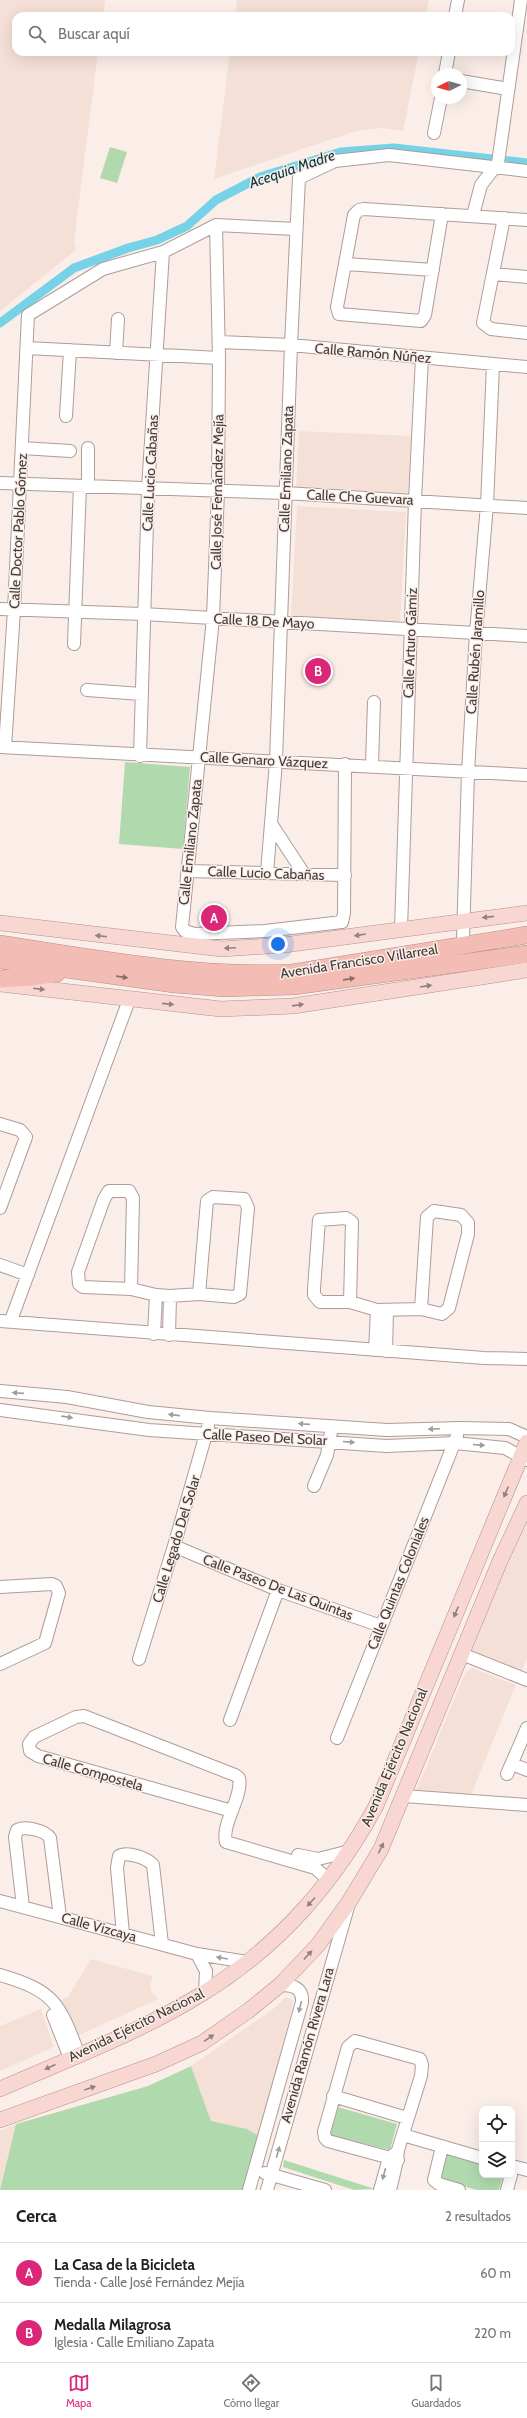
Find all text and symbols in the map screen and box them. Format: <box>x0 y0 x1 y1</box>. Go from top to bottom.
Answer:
search box <box>12 12 515 56</box>
icon: search <box>26 23 48 45</box>
text: Buscar aquí <box>58 25 130 43</box>
north arrow <box>431 68 467 104</box>
water label: Acequia Madre <box>246 146 337 192</box>
street label: Calle Ramón Núñez <box>314 339 432 367</box>
street label: Calle Emiliano Zapata <box>275 405 297 533</box>
street label: Calle Lucio Cabañas <box>138 414 162 532</box>
street label: Calle José Fernández Mejía <box>207 414 227 570</box>
street label: Calle Doctor Pablo Gómez <box>5 452 31 609</box>
street label: Calle Che Guevara <box>306 485 414 509</box>
street label: Calle Arturo Gámiz <box>399 587 421 698</box>
street label: Calle Rubén Jaramillo <box>462 589 488 715</box>
street label: Calle 18 De Mayo <box>213 609 315 633</box>
pin: B <box>305 656 331 686</box>
street label: Calle Genaro Vázquez <box>199 748 329 772</box>
street label: Calle Emiliano Zapata <box>174 778 206 906</box>
street label: Calle Lucio Cabañas <box>207 862 325 884</box>
pin: A <box>201 903 227 933</box>
one-way arrow <box>482 914 494 920</box>
one-way arrow <box>95 932 107 939</box>
one-way arrow <box>353 932 366 938</box>
your location <box>268 934 288 954</box>
street label: Avenida Francisco Villarreal <box>279 940 440 982</box>
one-way arrow <box>224 945 236 952</box>
one-way arrow <box>116 974 128 980</box>
one-way arrow <box>343 976 355 982</box>
one-way arrow <box>420 983 432 989</box>
one-way arrow <box>33 986 45 992</box>
one-way arrow <box>162 1001 174 1007</box>
one-way arrow <box>291 1002 304 1009</box>
one-way arrow <box>12 1389 24 1396</box>
one-way arrow <box>168 1411 180 1418</box>
one-way arrow <box>60 1414 73 1420</box>
one-way arrow <box>298 1421 310 1428</box>
street label: Calle Paseo Del Solar <box>202 1425 328 1449</box>
one-way arrow <box>427 1426 440 1432</box>
one-way arrow <box>343 1439 355 1446</box>
one-way arrow <box>473 1442 485 1449</box>
street label: Calle Legado Del Solar <box>148 1472 204 1605</box>
one-way arrow <box>502 1486 508 1498</box>
street label: Calle Quintas Coloniales <box>363 1514 433 1652</box>
street label: Calle Paseo De Las Quintas <box>200 1550 356 1624</box>
one-way arrow <box>453 1606 459 1618</box>
street label: Avenida Ejército Nacional <box>357 1684 432 1829</box>
street label: Calle Compostela <box>41 1749 146 1795</box>
one-way arrow <box>378 1842 384 1853</box>
one-way arrow <box>307 1897 316 1906</box>
street label: Calle Vizcaya <box>59 1908 139 1946</box>
one-way arrow <box>303 1950 313 1960</box>
one-way arrow <box>216 1955 228 1961</box>
street label: Avenida Ramón Rivera Lara <box>276 1965 338 2125</box>
street label: Avenida Ejército Nacional <box>65 1984 208 2066</box>
one-way arrow <box>297 2001 303 2013</box>
one-way arrow <box>204 2034 214 2042</box>
one-way arrow <box>44 2064 56 2070</box>
one-way arrow <box>84 2085 96 2091</box>
map controls <box>479 2106 515 2178</box>
button: locate <box>479 2106 515 2142</box>
button: layers <box>479 2142 515 2178</box>
one-way arrow <box>275 2146 281 2158</box>
one-way arrow <box>381 2168 387 2180</box>
text: Cerca <box>16 2206 57 2226</box>
text: 2 resultados <box>445 2208 511 2224</box>
text: La Casa de la Bicicleta <box>54 2256 195 2274</box>
text: A <box>25 2265 33 2281</box>
text: 60 m <box>480 2265 511 2281</box>
text: Tienda · Calle José Fernández Mejía <box>54 2274 245 2290</box>
text: Medalla Milagrosa <box>54 2316 171 2334</box>
text: B <box>25 2325 33 2341</box>
text: 220 m <box>474 2325 511 2341</box>
text: Iglesia · Calle Emiliano Zapata <box>54 2334 214 2350</box>
tab: Mapa <box>66 2372 92 2410</box>
tab: Cómo llegar <box>223 2372 279 2410</box>
tab: Guardados <box>411 2372 461 2410</box>

